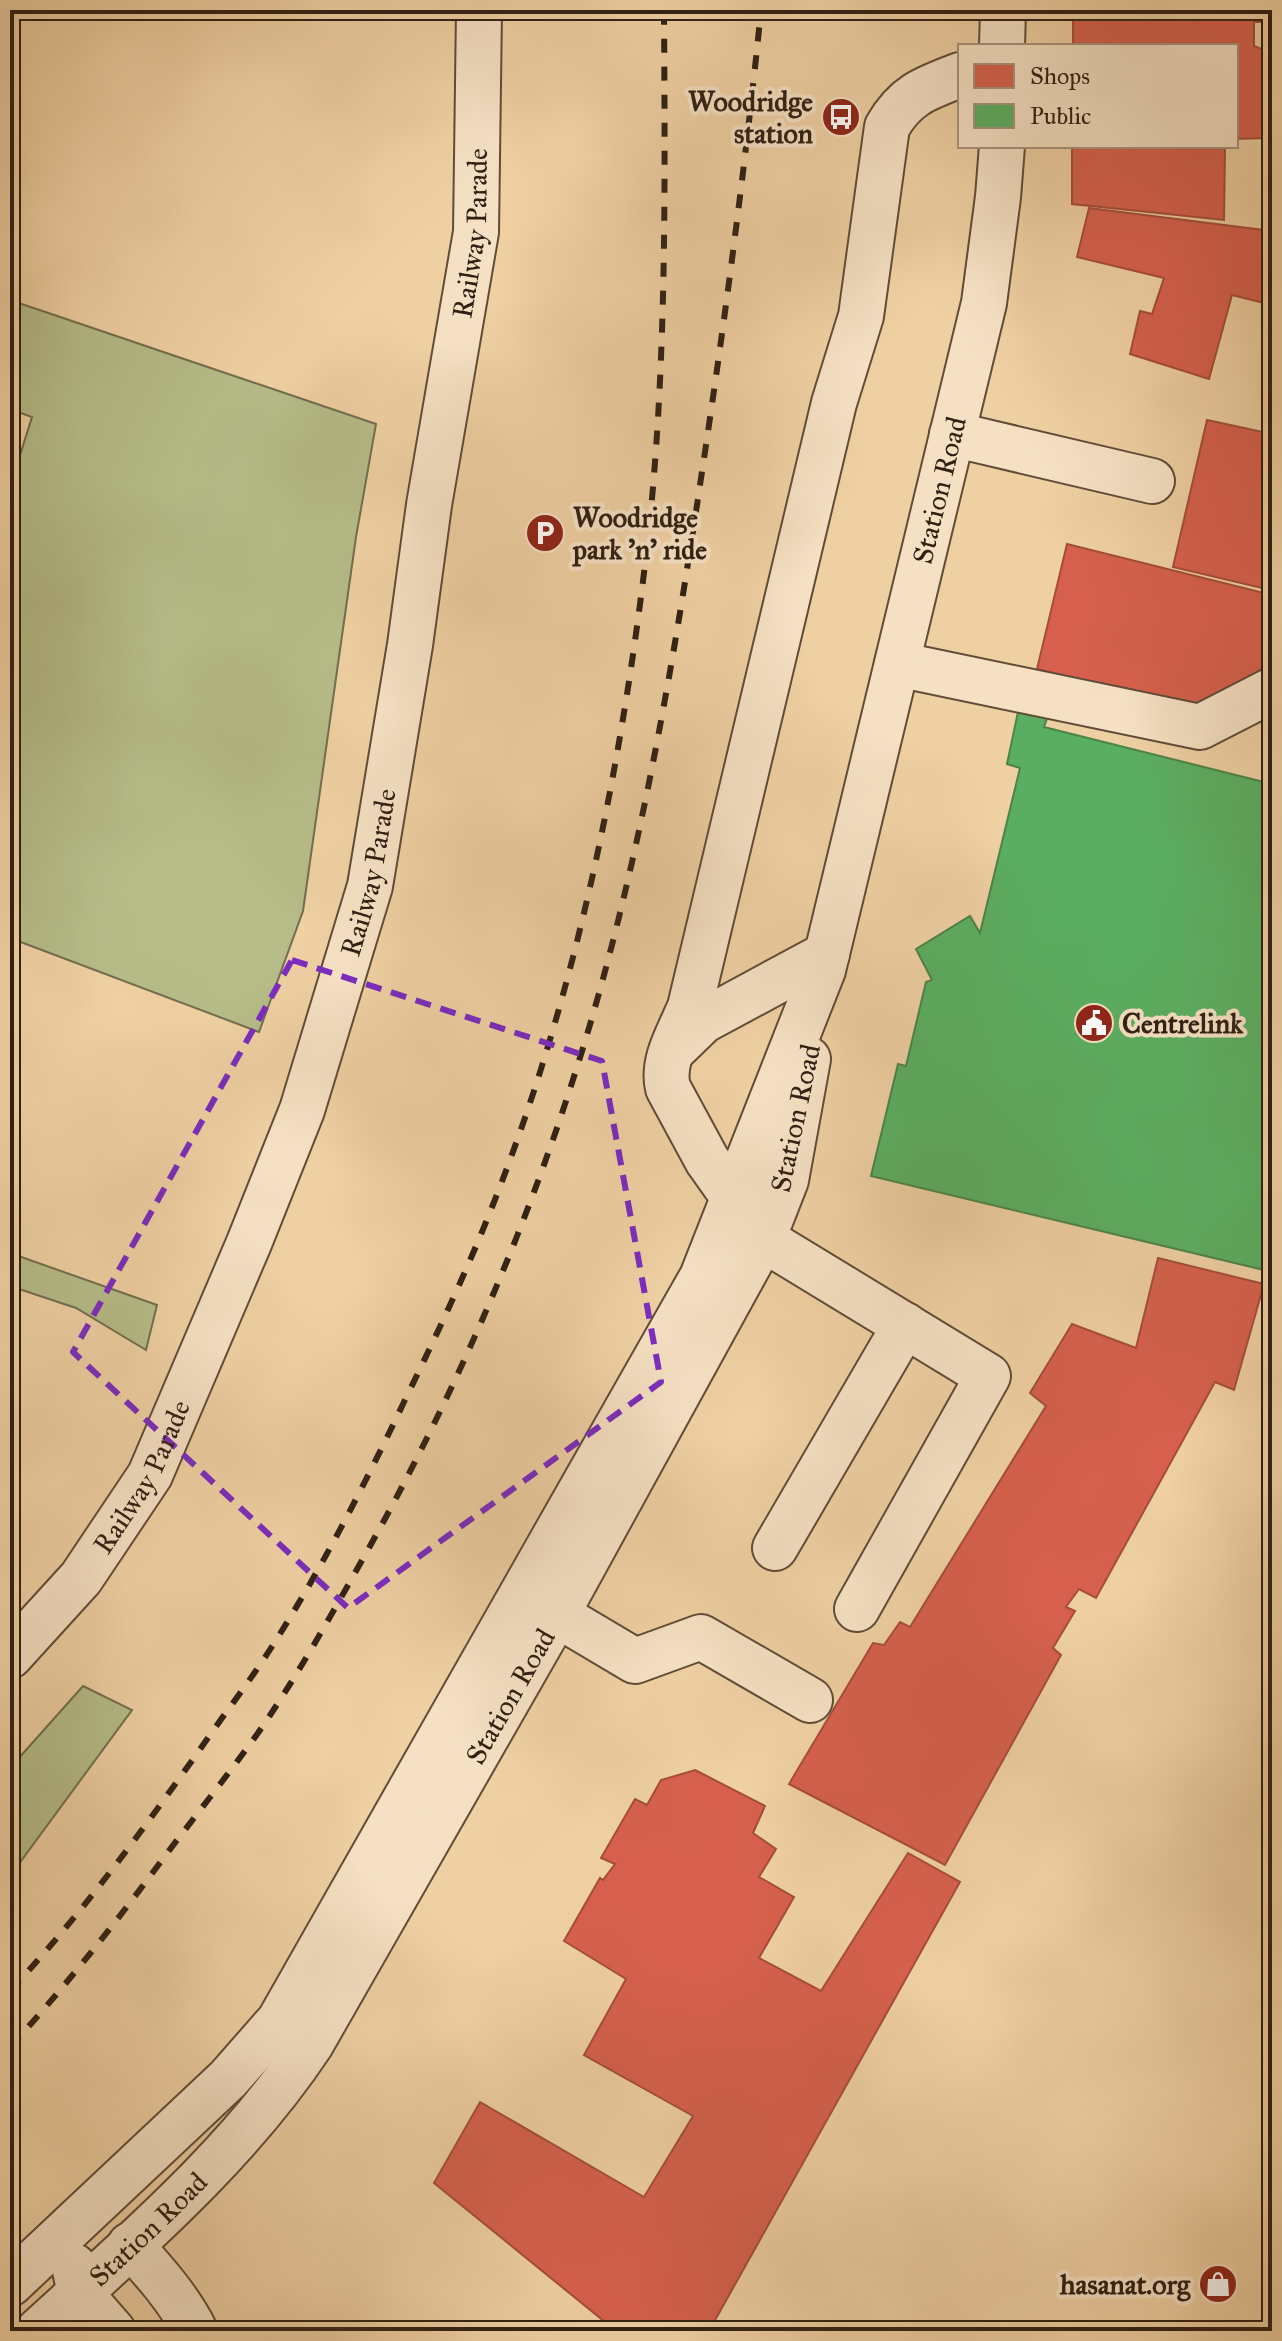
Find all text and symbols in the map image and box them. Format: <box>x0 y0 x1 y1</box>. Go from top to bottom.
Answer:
legend <box>958 44 1238 148</box>
text: Shops <box>1030 61 1090 91</box>
place label: Woodridge station <box>688 84 813 151</box>
bus stop icon: Woodridge station <box>820 96 862 138</box>
text: Public <box>1030 101 1091 131</box>
street label: Railway Parade <box>444 148 495 321</box>
street label: Station Road <box>905 413 974 567</box>
place label: Woodridge park 'n' ride <box>572 500 707 567</box>
parking icon: Woodridge park 'n' ride <box>524 512 566 554</box>
street label: Railway Parade <box>333 786 404 960</box>
public building icon: Centrelink <box>1073 1002 1115 1044</box>
place label: Centrelink <box>1122 1006 1244 1041</box>
street label: Station Road <box>763 1041 828 1195</box>
street label: Railway Parade <box>85 1395 198 1561</box>
street label: Station Road <box>458 1622 563 1770</box>
street label: Station Road <box>82 2165 215 2294</box>
shop icon: hasanat.org <box>1197 2263 1239 2305</box>
place label: hasanat.org <box>1059 2267 1191 2302</box>

